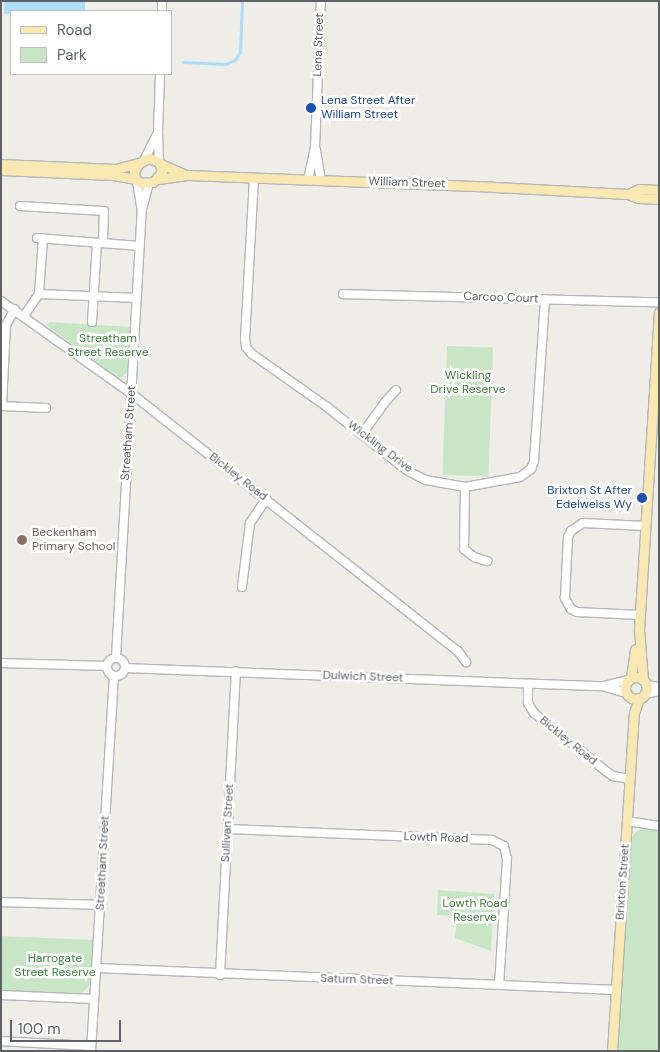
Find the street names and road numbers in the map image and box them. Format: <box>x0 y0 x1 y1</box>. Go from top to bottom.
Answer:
street label: Lena Street <box>311 13 327 77</box>
street label: William Street <box>368 174 446 192</box>
street label: Carcoo Court <box>463 289 539 307</box>
street label: Streatham Street <box>119 385 139 481</box>
street label: Wickling Drive <box>344 418 416 476</box>
street label: Bickley Road <box>206 450 270 504</box>
street label: Dulwich Street <box>322 668 404 686</box>
street label: Bickley Road <box>536 713 600 769</box>
street label: Sullivan Street <box>219 783 237 863</box>
street label: Streatham Street <box>93 815 113 911</box>
street label: Lowth Road <box>403 830 469 846</box>
street label: Brixton Street <box>613 843 633 921</box>
street label: Saturn Street <box>320 972 394 988</box>

